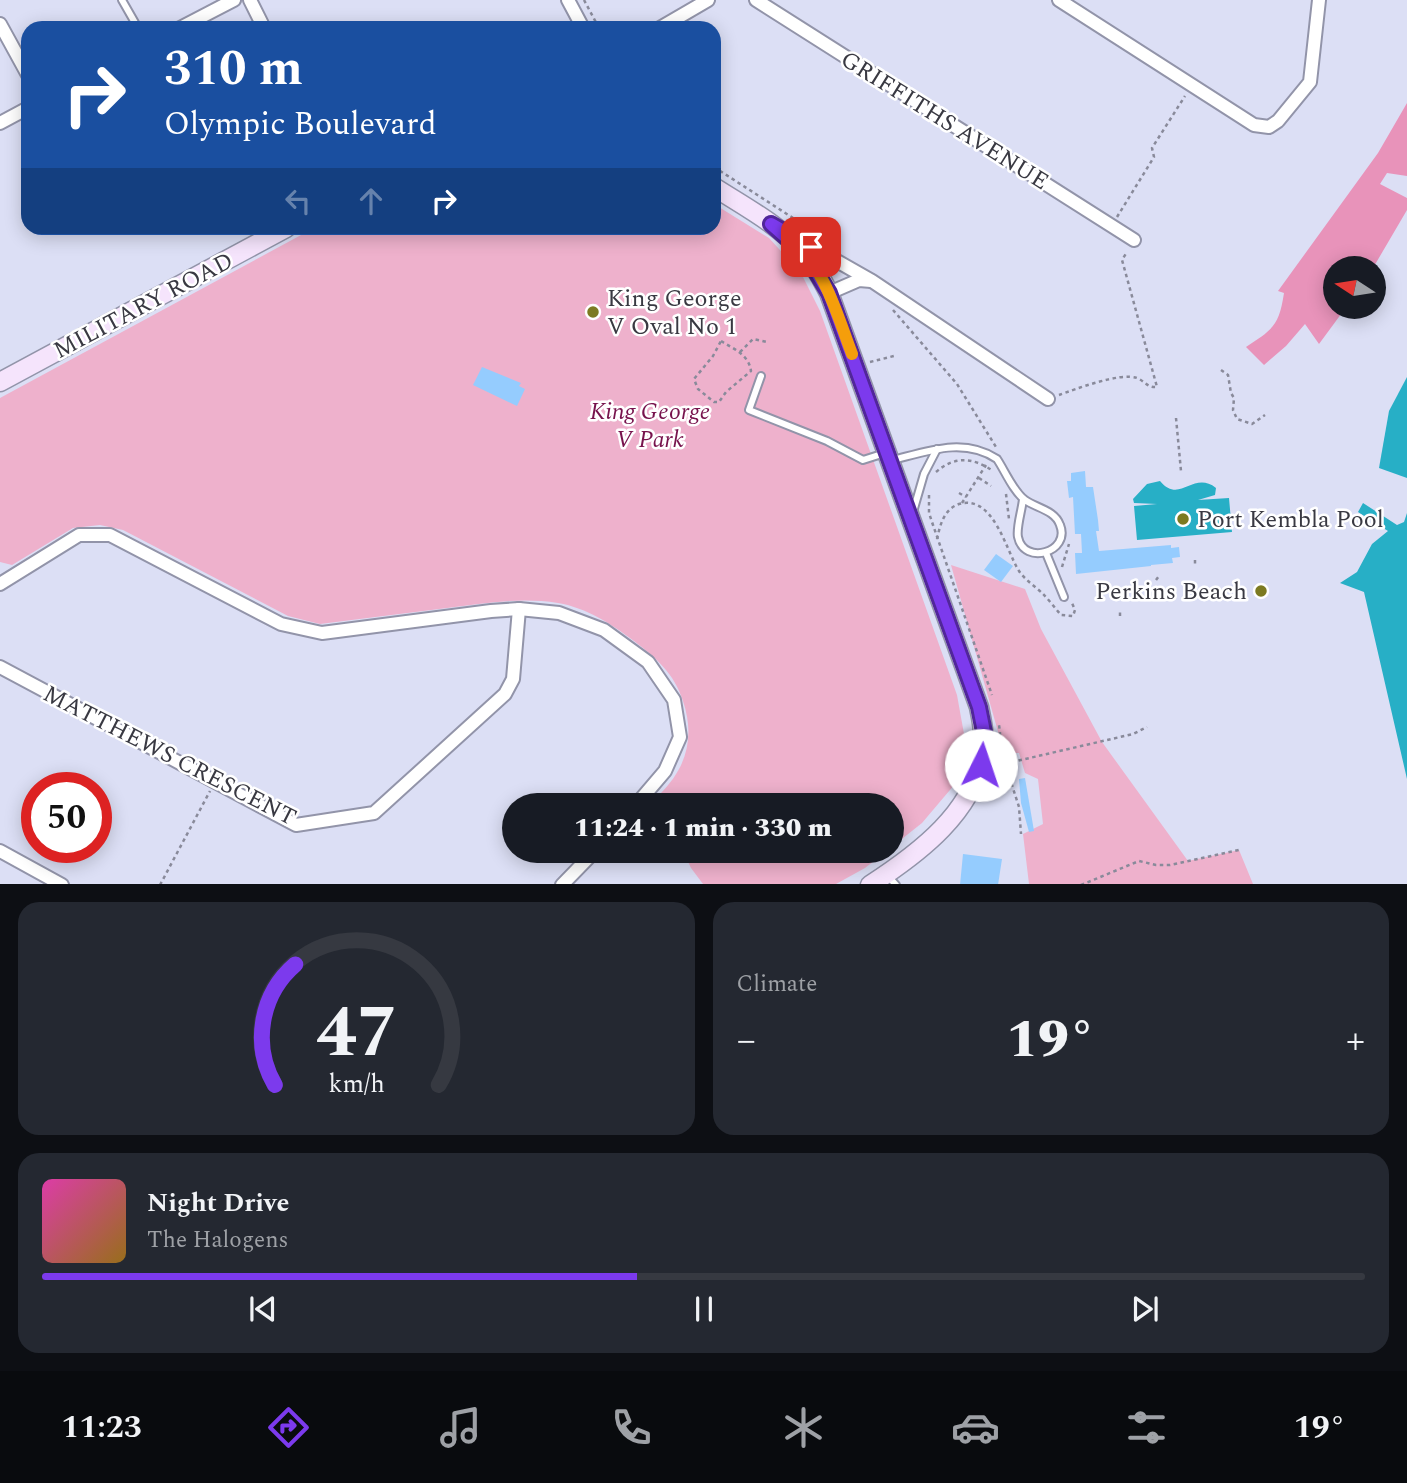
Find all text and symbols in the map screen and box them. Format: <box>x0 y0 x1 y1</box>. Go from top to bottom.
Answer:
text: 310 m <box>164 32 303 107</box>
street label: GRIFFITHS AVENUE <box>833 42 1056 200</box>
icon: right <box>49 49 140 140</box>
text: Olympic Boulevard <box>164 100 437 149</box>
icon: left <box>279 182 317 220</box>
icon: ahead <box>352 182 390 220</box>
icon: right <box>425 182 463 220</box>
pin <box>781 217 841 277</box>
icon: arrive <box>792 228 830 266</box>
street label: MILITARY ROAD <box>47 243 240 369</box>
north arrow <box>1323 256 1386 318</box>
map controls <box>1323 256 1386 319</box>
place label: King George V Oval No 1 <box>607 281 742 345</box>
marker: King George V Oval No 1 <box>585 304 601 320</box>
park label: King George V Park <box>590 394 710 458</box>
place label: Port Kembla Pool <box>1197 502 1384 538</box>
marker: Port Kembla Pool <box>1175 511 1191 527</box>
place label: Perkins Beach <box>1095 574 1247 610</box>
marker: Perkins Beach <box>1253 583 1269 599</box>
street label: MATTHEWS CRESCENT <box>36 676 303 836</box>
position arrow <box>944 728 1018 802</box>
speed limit sign: 50 <box>21 772 112 863</box>
text: 11:24 · 1 min · 330 m <box>574 808 832 848</box>
text: Climate <box>737 967 817 1002</box>
text: 47 <box>315 978 397 1089</box>
text: 19° <box>1007 1001 1095 1080</box>
text: − <box>737 1012 756 1070</box>
text: + <box>1346 1012 1365 1070</box>
text: km/h <box>328 1065 384 1103</box>
text: Night Drive <box>147 1183 289 1223</box>
text: The Halogens <box>147 1223 289 1258</box>
icon: previous <box>244 1290 282 1328</box>
icon: pause <box>685 1290 723 1328</box>
icon: next <box>1126 1290 1164 1328</box>
text: 11:23 <box>61 1403 142 1452</box>
icon: directions <box>264 1403 313 1452</box>
icon: music <box>436 1403 485 1452</box>
icon: phone <box>607 1403 656 1452</box>
icon: climate <box>779 1403 828 1452</box>
icon: car <box>951 1403 1000 1452</box>
icon: filters <box>1122 1403 1171 1452</box>
text: 19° <box>1294 1403 1346 1452</box>

